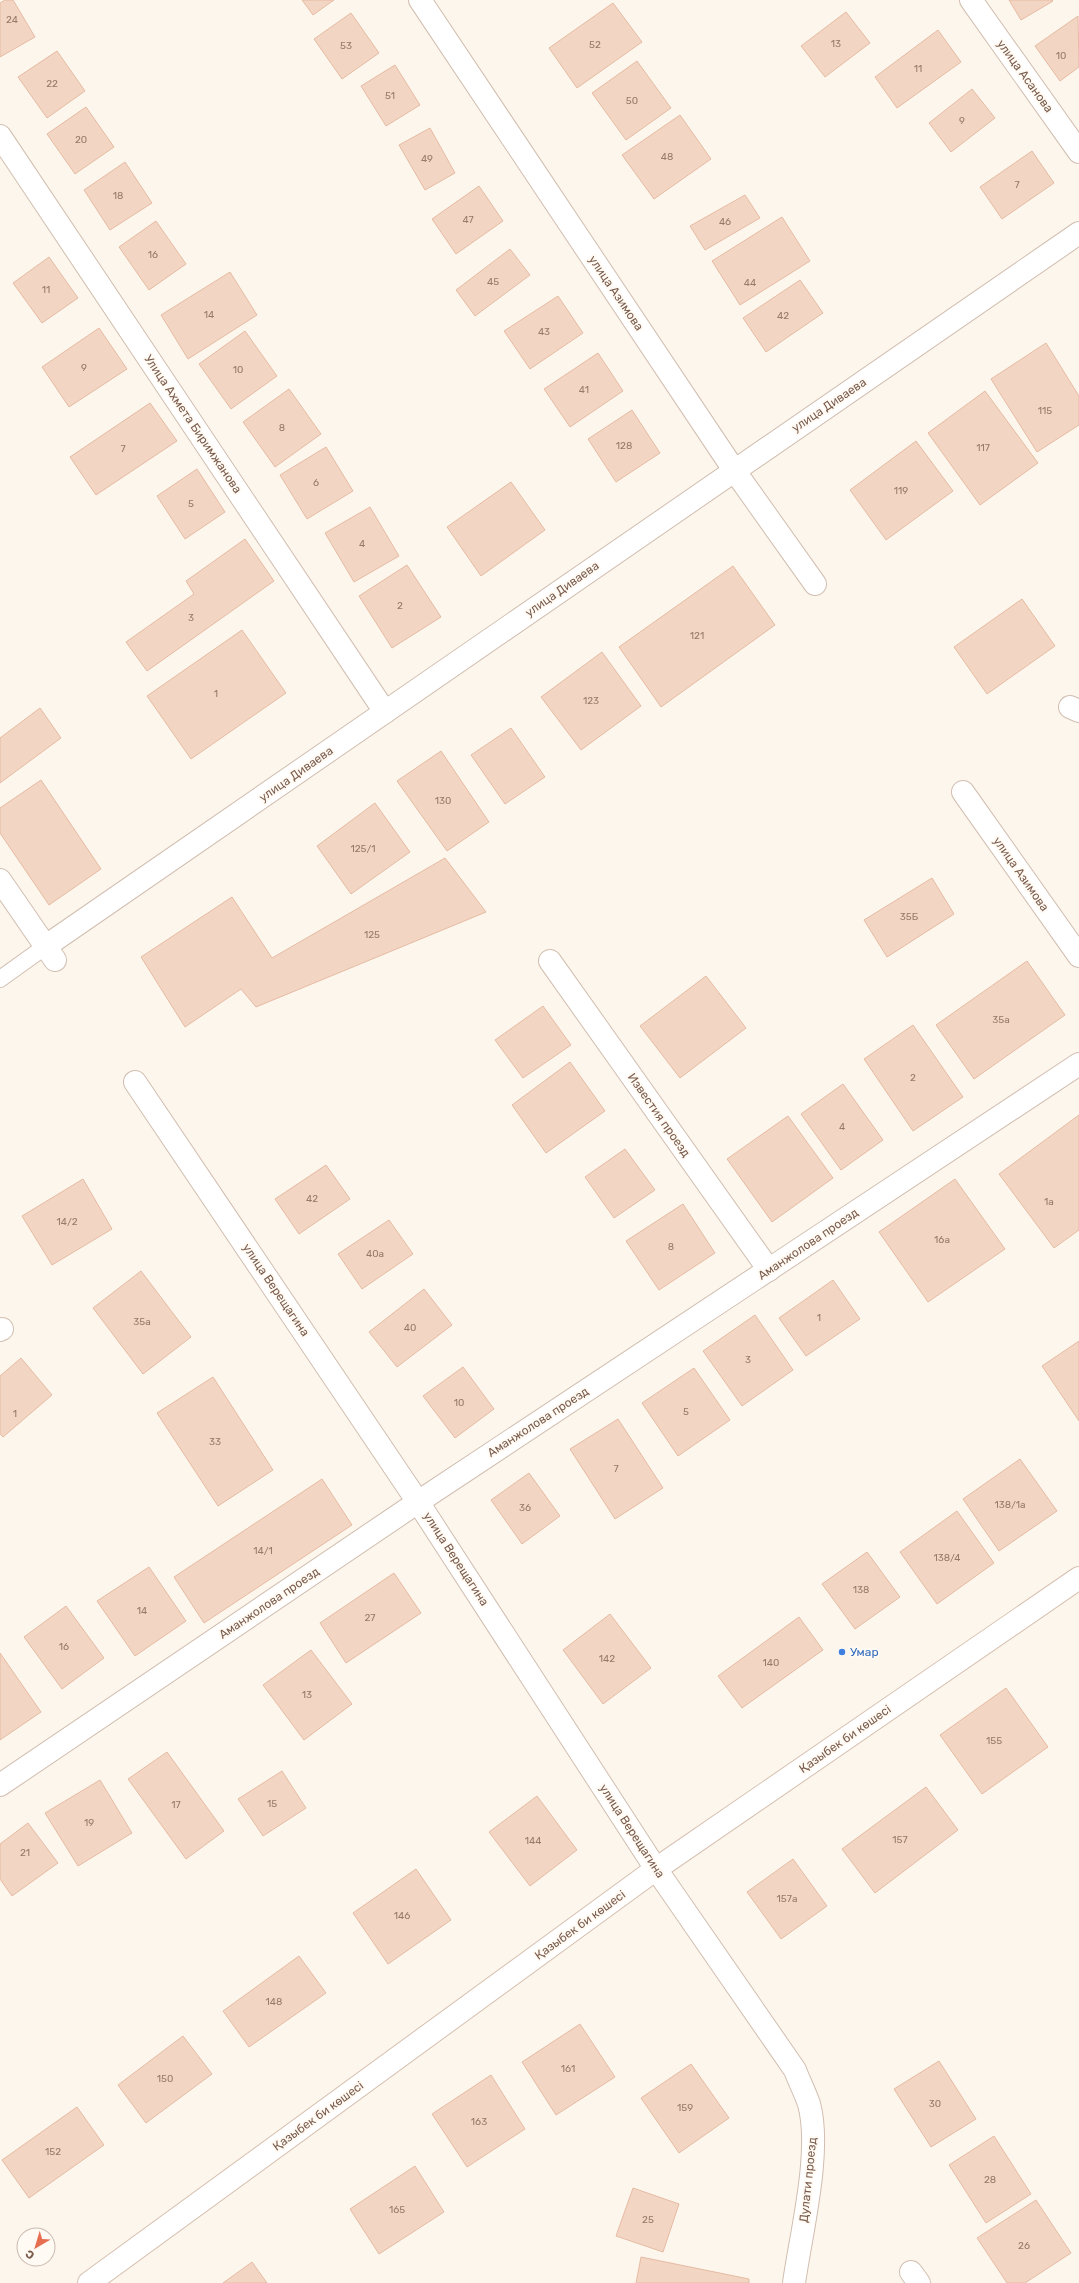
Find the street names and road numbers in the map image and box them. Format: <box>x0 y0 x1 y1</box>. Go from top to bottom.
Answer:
street label: улица Асанова <box>994 37 1056 115</box>
street label: улица Азимова <box>586 253 646 333</box>
street label: Улица Ахмета Биримжанова <box>141 352 245 496</box>
street label: улица Диваева <box>789 375 869 435</box>
street label: улица Диваева <box>522 558 602 620</box>
street label: улица Диваева <box>256 743 336 805</box>
street label: улица Азимова <box>990 834 1052 914</box>
street label: Известия проезд <box>625 1070 693 1160</box>
street label: Аманжолова проезд <box>755 1205 861 1283</box>
street label: улица Верещагина <box>240 1241 312 1339</box>
street label: Аманжолова проезд <box>485 1384 591 1460</box>
street label: улица Верещагина <box>420 1510 492 1608</box>
street label: Аманжолова проезд <box>216 1564 322 1642</box>
street label: Қазыбек би көшесі <box>796 1702 894 1776</box>
street label: улица Верещагина <box>596 1782 668 1880</box>
street label: Қазыбек би көшесі <box>532 1887 628 1963</box>
street label: Қазыбек би көшесі <box>270 2078 366 2154</box>
street label: Дулати проезд <box>797 2137 819 2223</box>

